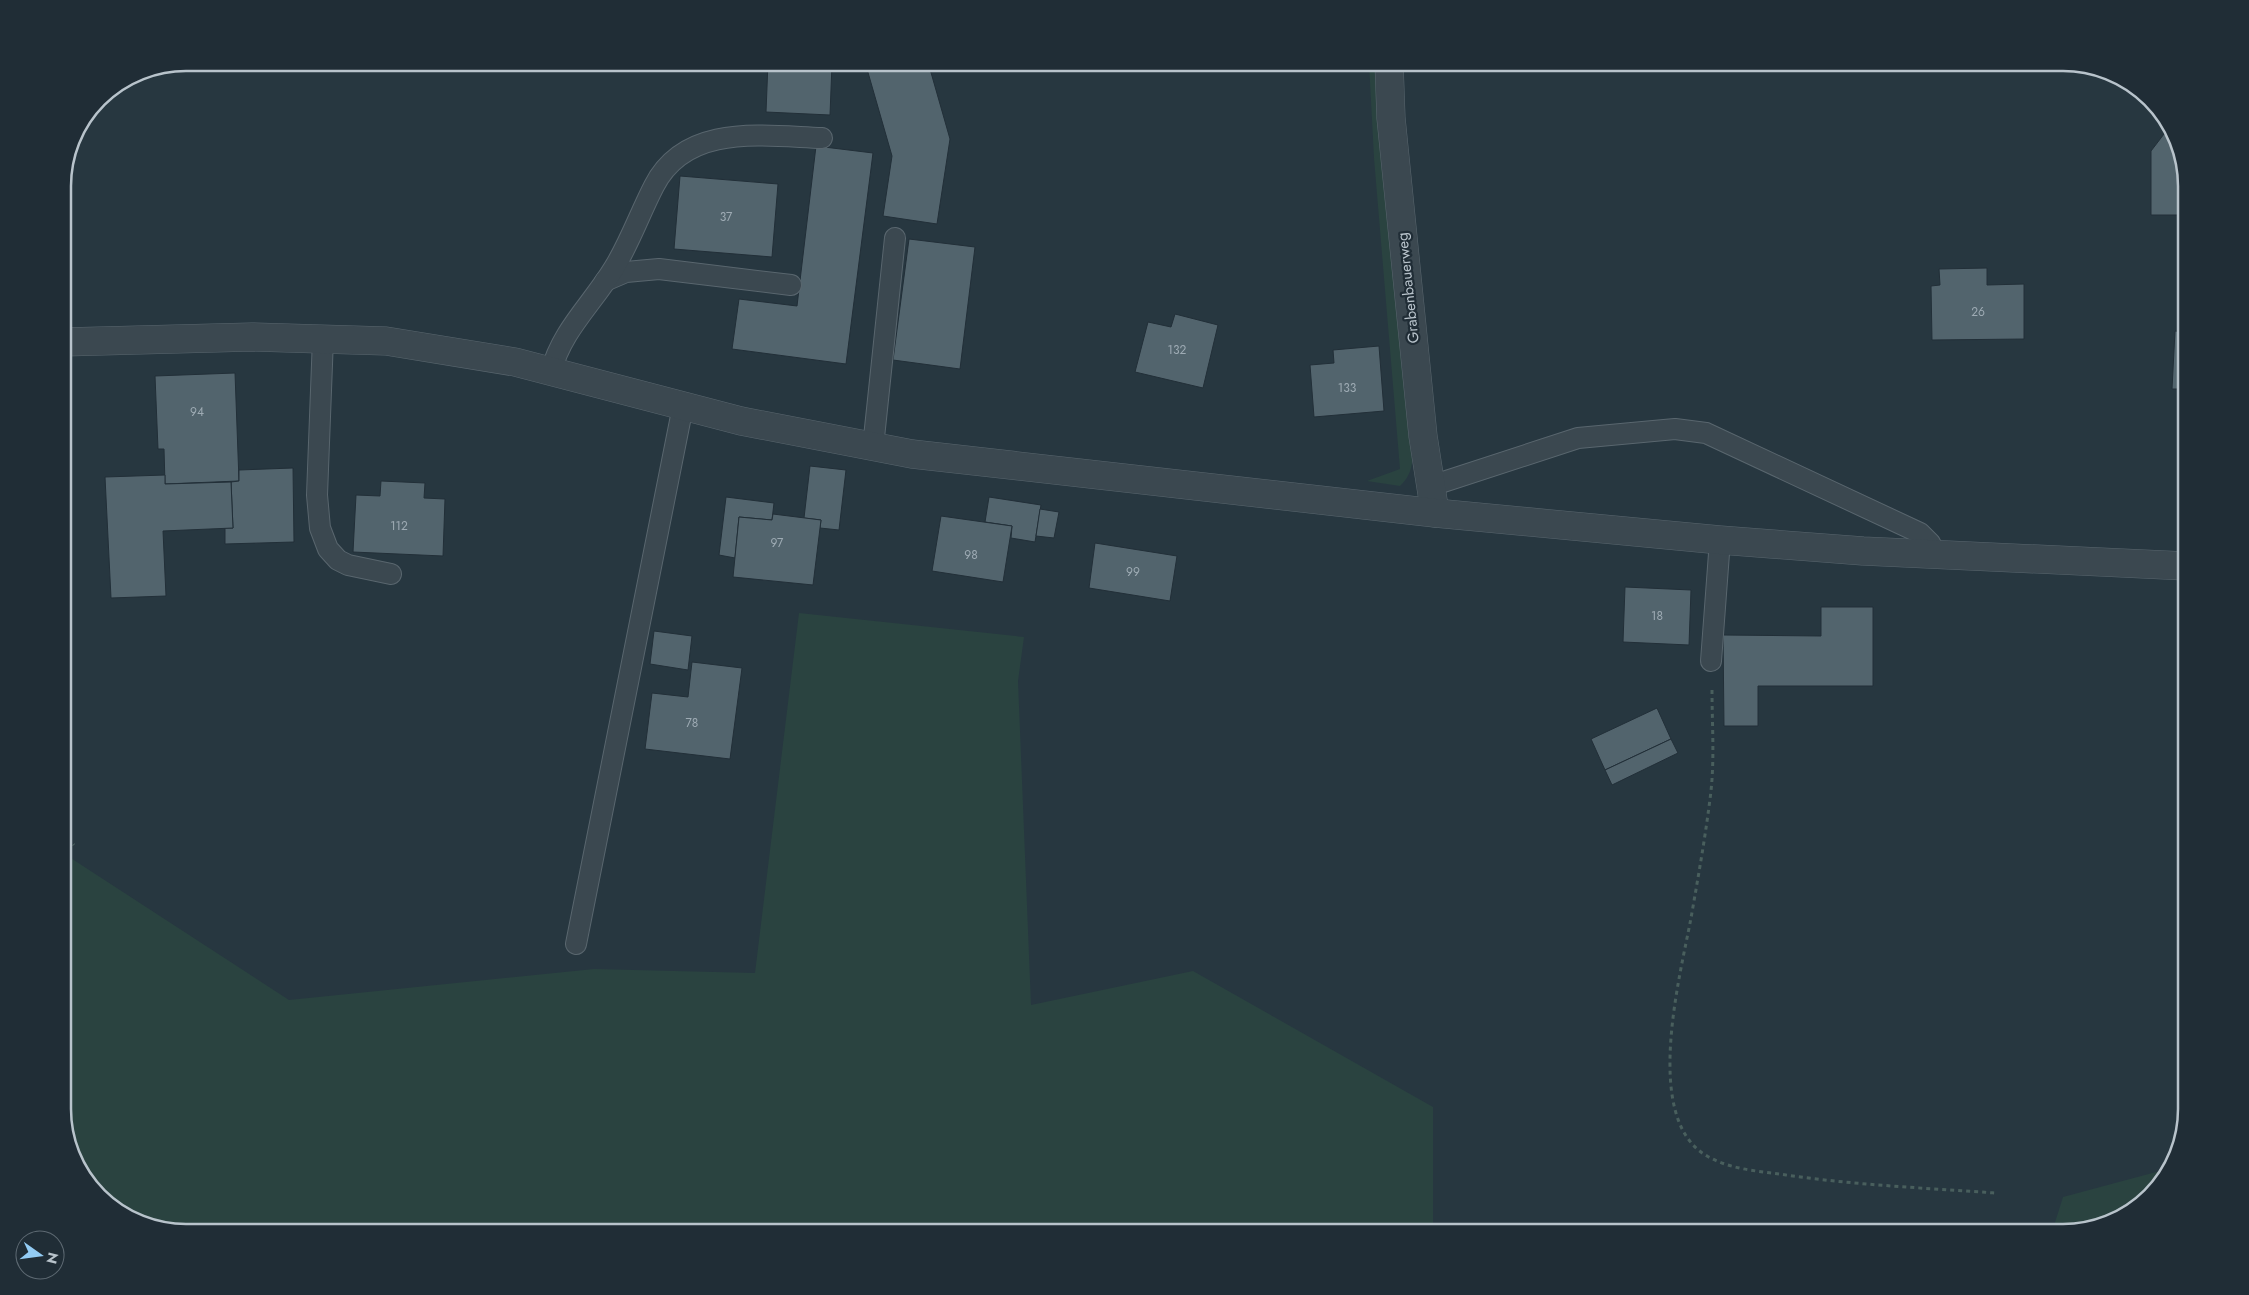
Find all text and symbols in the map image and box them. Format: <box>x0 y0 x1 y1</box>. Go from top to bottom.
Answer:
house number: 37 <box>720 208 733 226</box>
street label: Grabenbauerweg <box>1391 231 1425 345</box>
house number: 26 <box>1971 303 1985 321</box>
house number: 132 <box>1168 341 1187 359</box>
house number: 133 <box>1338 379 1357 397</box>
house number: 94 <box>190 403 204 421</box>
house number: 112 <box>390 517 408 535</box>
house number: 97 <box>771 534 784 552</box>
house number: 98 <box>964 546 978 564</box>
house number: 99 <box>1126 563 1140 581</box>
house number: 18 <box>1651 607 1663 625</box>
house number: 78 <box>686 714 698 732</box>
north arrow <box>15 1230 65 1280</box>
text: N <box>42 1250 64 1266</box>

